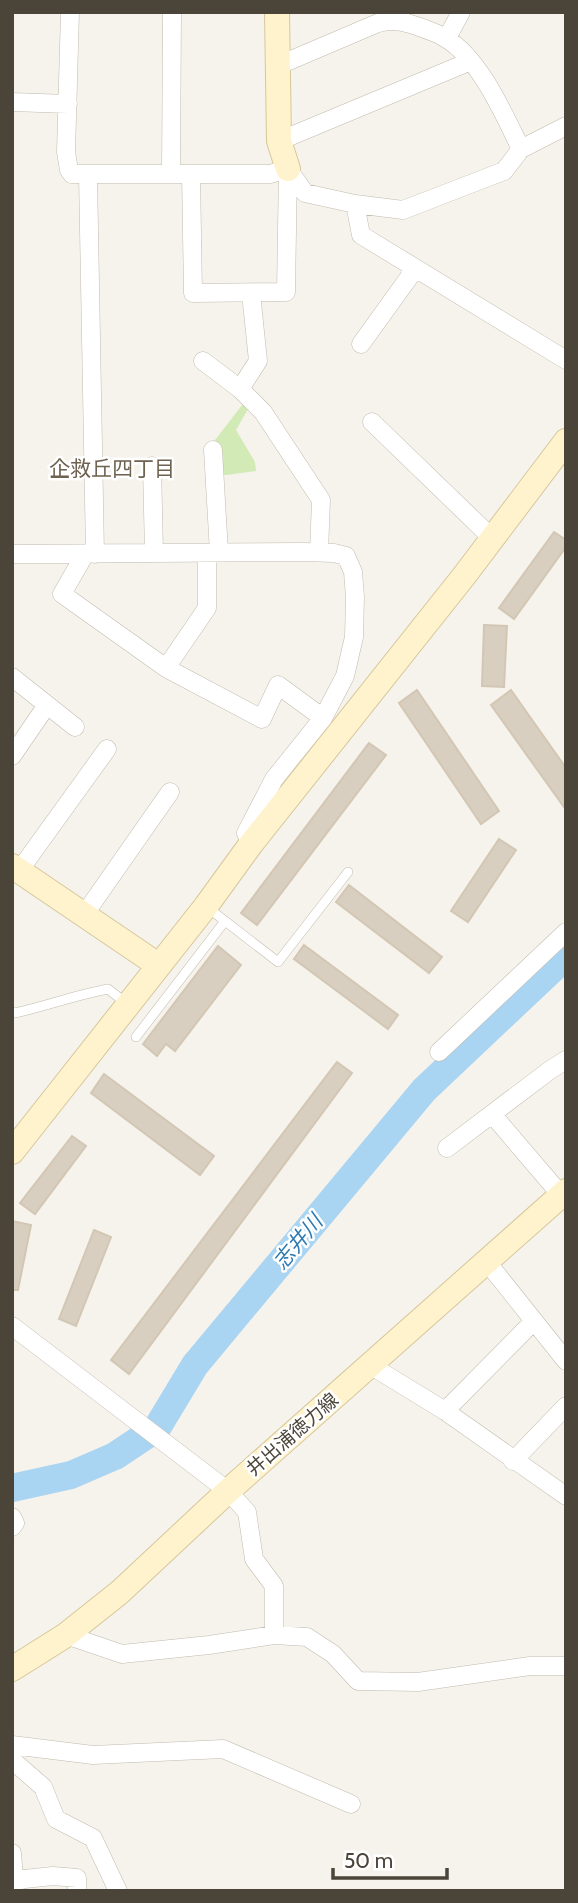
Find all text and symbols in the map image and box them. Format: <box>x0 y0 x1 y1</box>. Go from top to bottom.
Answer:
district label: 企救丘四丁目 <box>49 456 175 481</box>
water label: 志井川 <box>268 1208 329 1274</box>
street label: 井出浦徳力線 <box>242 1388 343 1480</box>
scale bar <box>333 1836 447 1880</box>
text: 50 m <box>344 1848 393 1873</box>

